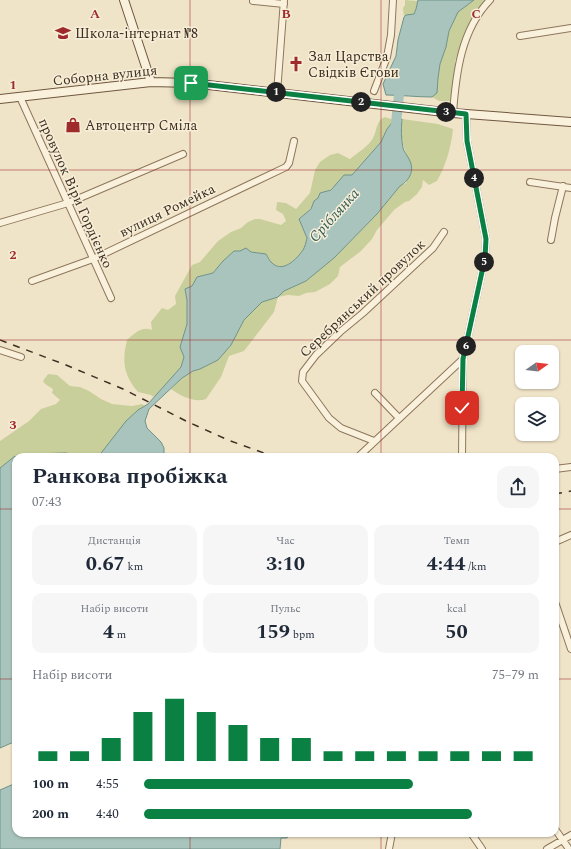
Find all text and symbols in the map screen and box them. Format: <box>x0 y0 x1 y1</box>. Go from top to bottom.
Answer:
text: A <box>90 4 100 24</box>
text: B <box>281 4 291 24</box>
text: C <box>471 4 481 24</box>
place label: Школа-інтернат №8 <box>75 23 198 44</box>
school or university icon: Школа-інтернат №8 <box>54 24 72 42</box>
place label: Зал Царства Свідків Єгови <box>308 46 399 83</box>
church icon: Зал Царства Свідків Єгови <box>287 55 305 73</box>
street label: Соборна вулиця <box>52 60 158 91</box>
pin <box>174 66 208 100</box>
icon: arrive <box>180 72 202 94</box>
text: 1 <box>9 75 17 95</box>
pin: 1 <box>266 82 286 102</box>
text: 1 <box>273 83 279 100</box>
pin: 2 <box>351 92 371 112</box>
text: 2 <box>358 93 364 110</box>
pin: 3 <box>436 102 456 122</box>
text: 3 <box>443 103 449 120</box>
street label: провулок Віри Гордієнко <box>33 115 118 272</box>
place label: Автоцентр Сміла <box>85 115 198 136</box>
shop icon: Автоцентр Сміла <box>64 116 82 134</box>
pin: 4 <box>464 168 484 188</box>
text: 4 <box>471 169 477 186</box>
street label: вулиця Ромейка <box>116 178 219 243</box>
water label: Сріблянка <box>304 183 365 248</box>
street label: Серебрянський провулок <box>295 234 430 362</box>
text: 2 <box>9 245 17 265</box>
pin: 5 <box>474 252 494 272</box>
text: 5 <box>481 253 487 270</box>
pin: 6 <box>456 336 476 356</box>
text: 6 <box>463 337 469 354</box>
north arrow <box>515 345 559 389</box>
map controls <box>515 345 559 441</box>
pin <box>445 391 479 425</box>
icon: check <box>451 397 473 419</box>
button: layers <box>515 397 559 441</box>
text: 3 <box>9 415 17 435</box>
text: Ранкова пробіжка <box>32 460 228 493</box>
button: share <box>497 466 539 508</box>
text: 07:43 <box>32 492 61 512</box>
text: Дистанція <box>88 532 141 549</box>
text: Час <box>276 532 295 549</box>
text: Темп <box>443 532 470 549</box>
text: 0.67 <box>86 549 125 579</box>
text: 3:10 <box>266 549 305 579</box>
text: 4:44 <box>426 549 465 579</box>
text: km <box>125 558 143 575</box>
text: /km <box>465 558 487 575</box>
text: Набір висоти <box>80 600 149 617</box>
text: Пульс <box>270 600 301 617</box>
text: kcal <box>447 600 466 617</box>
text: 4 <box>103 617 114 647</box>
text: 159 <box>256 617 290 647</box>
text: 50 <box>445 617 468 647</box>
text: m <box>114 626 126 643</box>
text: bpm <box>290 626 315 643</box>
text: Набір висоти <box>32 665 112 685</box>
text: 75–79 m <box>492 665 539 685</box>
text: 100 m <box>32 774 69 794</box>
text: 4:55 <box>96 774 119 794</box>
text: 200 m <box>32 804 69 824</box>
text: 4:40 <box>96 804 119 824</box>

